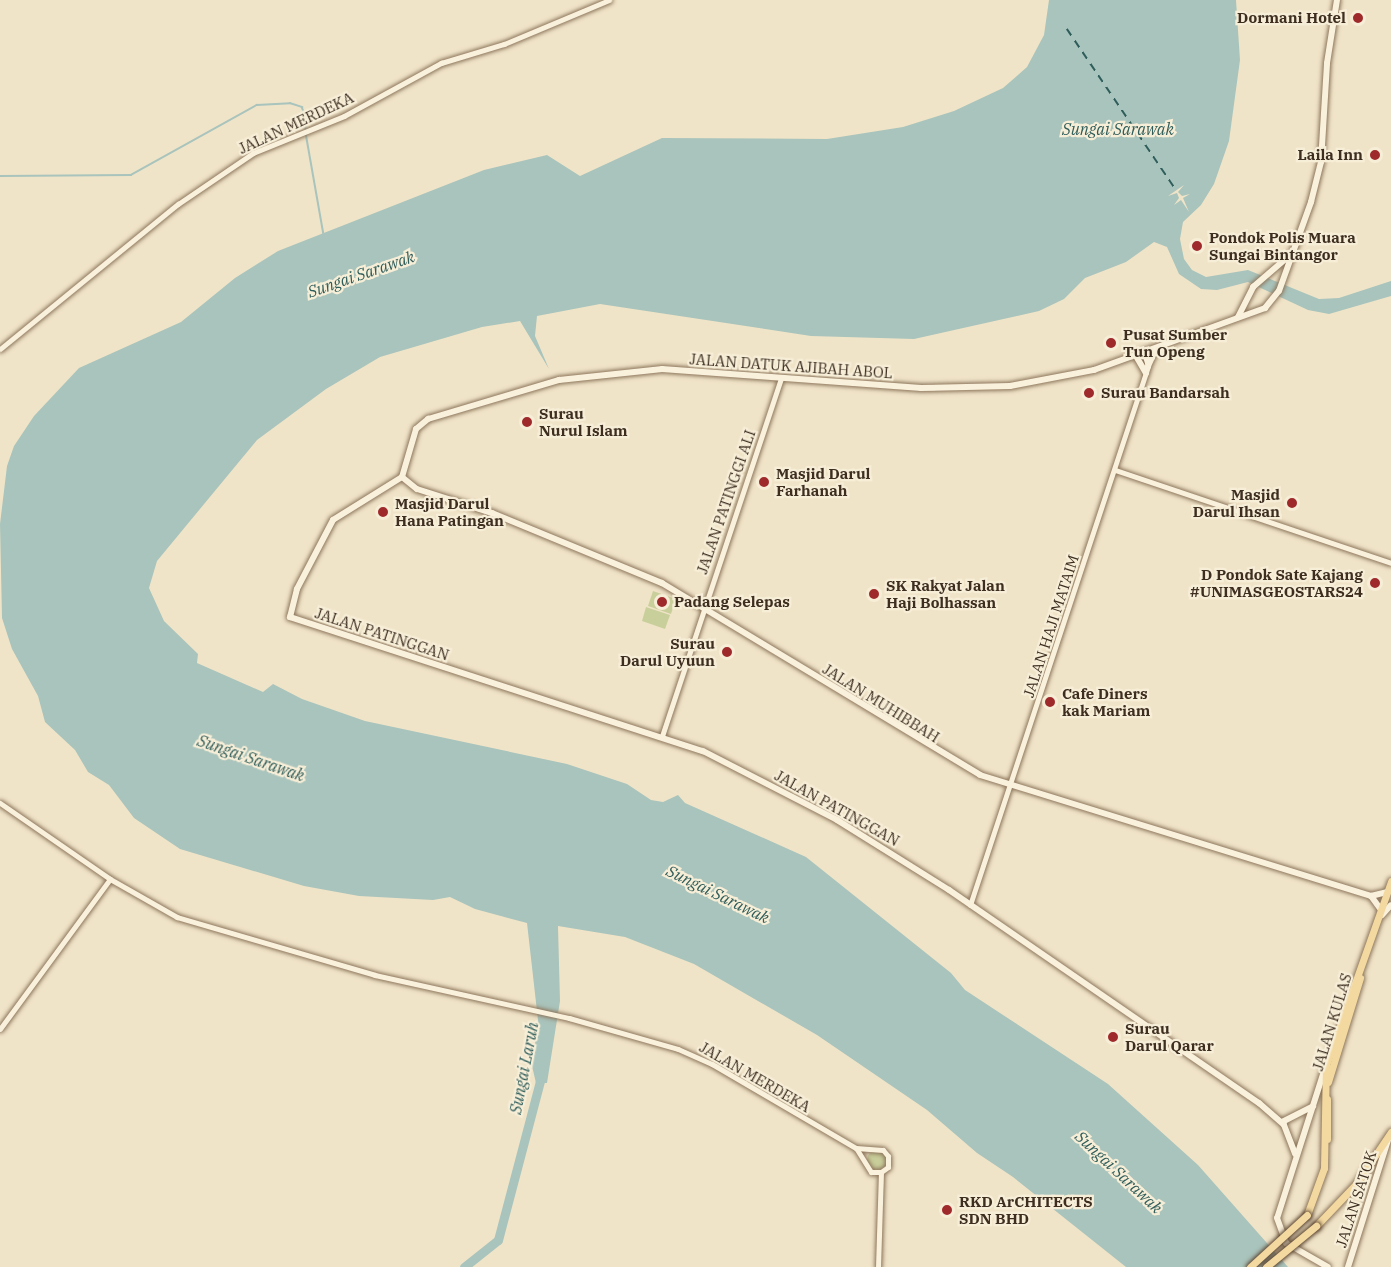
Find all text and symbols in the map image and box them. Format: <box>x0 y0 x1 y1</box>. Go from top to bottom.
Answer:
place label: Dormani Hotel <box>1237 9 1346 27</box>
marker: Dormani Hotel <box>1351 11 1365 25</box>
street label: JALAN MERDEKA <box>235 88 357 158</box>
water label: Sungai Sarawak <box>1062 119 1174 139</box>
place label: Laila Inn <box>1297 146 1363 164</box>
marker: Laila Inn <box>1368 148 1382 162</box>
place label: Pondok Polis Muara Sungai Bintangor <box>1209 228 1356 263</box>
marker: Pondok Polis Muara Sungai Bintangor <box>1190 239 1204 253</box>
water label: Sungai Sarawak <box>305 247 417 301</box>
place label: Pusat Sumber Tun Openg <box>1123 325 1227 360</box>
marker: Pusat Sumber Tun Openg <box>1104 336 1118 350</box>
street label: JALAN DATUK AJIBAH ABOL <box>689 350 893 382</box>
place label: Surau Bandarsah <box>1101 384 1230 402</box>
marker: Surau Bandarsah <box>1082 386 1096 400</box>
place label: Surau Nurul Islam <box>539 404 628 439</box>
marker: Surau Nurul Islam <box>520 415 534 429</box>
street label: JALAN PATINGGI ALI <box>693 428 759 576</box>
place label: Masjid Darul Farhanah <box>776 464 870 499</box>
marker: Masjid Darul Farhanah <box>757 475 771 489</box>
place label: Masjid Darul Ihsan <box>1193 485 1280 520</box>
place label: Masjid Darul Hana Patingan <box>395 494 504 529</box>
marker: Masjid Darul Ihsan <box>1285 496 1299 510</box>
marker: Masjid Darul Hana Patingan <box>376 505 390 519</box>
street label: JALAN HAJI MATAIM <box>1019 552 1083 700</box>
place label: D Pondok Sate Kajang #UNIMASGEOSTARS24 <box>1190 565 1363 600</box>
place label: SK Rakyat Jalan Haji Bolhassan <box>886 576 1005 611</box>
marker: D Pondok Sate Kajang #UNIMASGEOSTARS24 <box>1368 576 1382 590</box>
marker: SK Rakyat Jalan Haji Bolhassan <box>867 587 881 601</box>
place label: Padang Selepas <box>674 593 790 611</box>
marker: Padang Selepas <box>655 595 669 609</box>
street label: JALAN PATINGGAN <box>313 604 451 664</box>
place label: Surau Darul Uyuun <box>620 634 715 669</box>
marker: Surau Darul Uyuun <box>720 645 734 659</box>
street label: JALAN MUHIBBAH <box>819 660 943 746</box>
place label: Cafe Diners kak Mariam <box>1062 684 1150 719</box>
marker: Cafe Diners kak Mariam <box>1043 695 1057 709</box>
water label: Sungai Sarawak <box>195 731 307 785</box>
street label: JALAN PATINGGAN <box>771 766 903 850</box>
water label: Sungai Sarawak <box>663 861 773 927</box>
street label: JALAN KULAS <box>1309 971 1355 1073</box>
place label: Surau Darul Qarar <box>1125 1019 1214 1054</box>
water label: Sungai Laruh <box>506 1020 542 1116</box>
marker: Surau Darul Qarar <box>1106 1030 1120 1044</box>
street label: JALAN MERDEKA <box>696 1038 814 1116</box>
water label: Sungai Sarawak <box>1071 1127 1167 1217</box>
street label: JALAN SATOK <box>1332 1148 1380 1250</box>
place label: RKD ArCHITECTS SDN BHD <box>959 1192 1093 1227</box>
marker: RKD ArCHITECTS SDN BHD <box>940 1203 954 1217</box>

